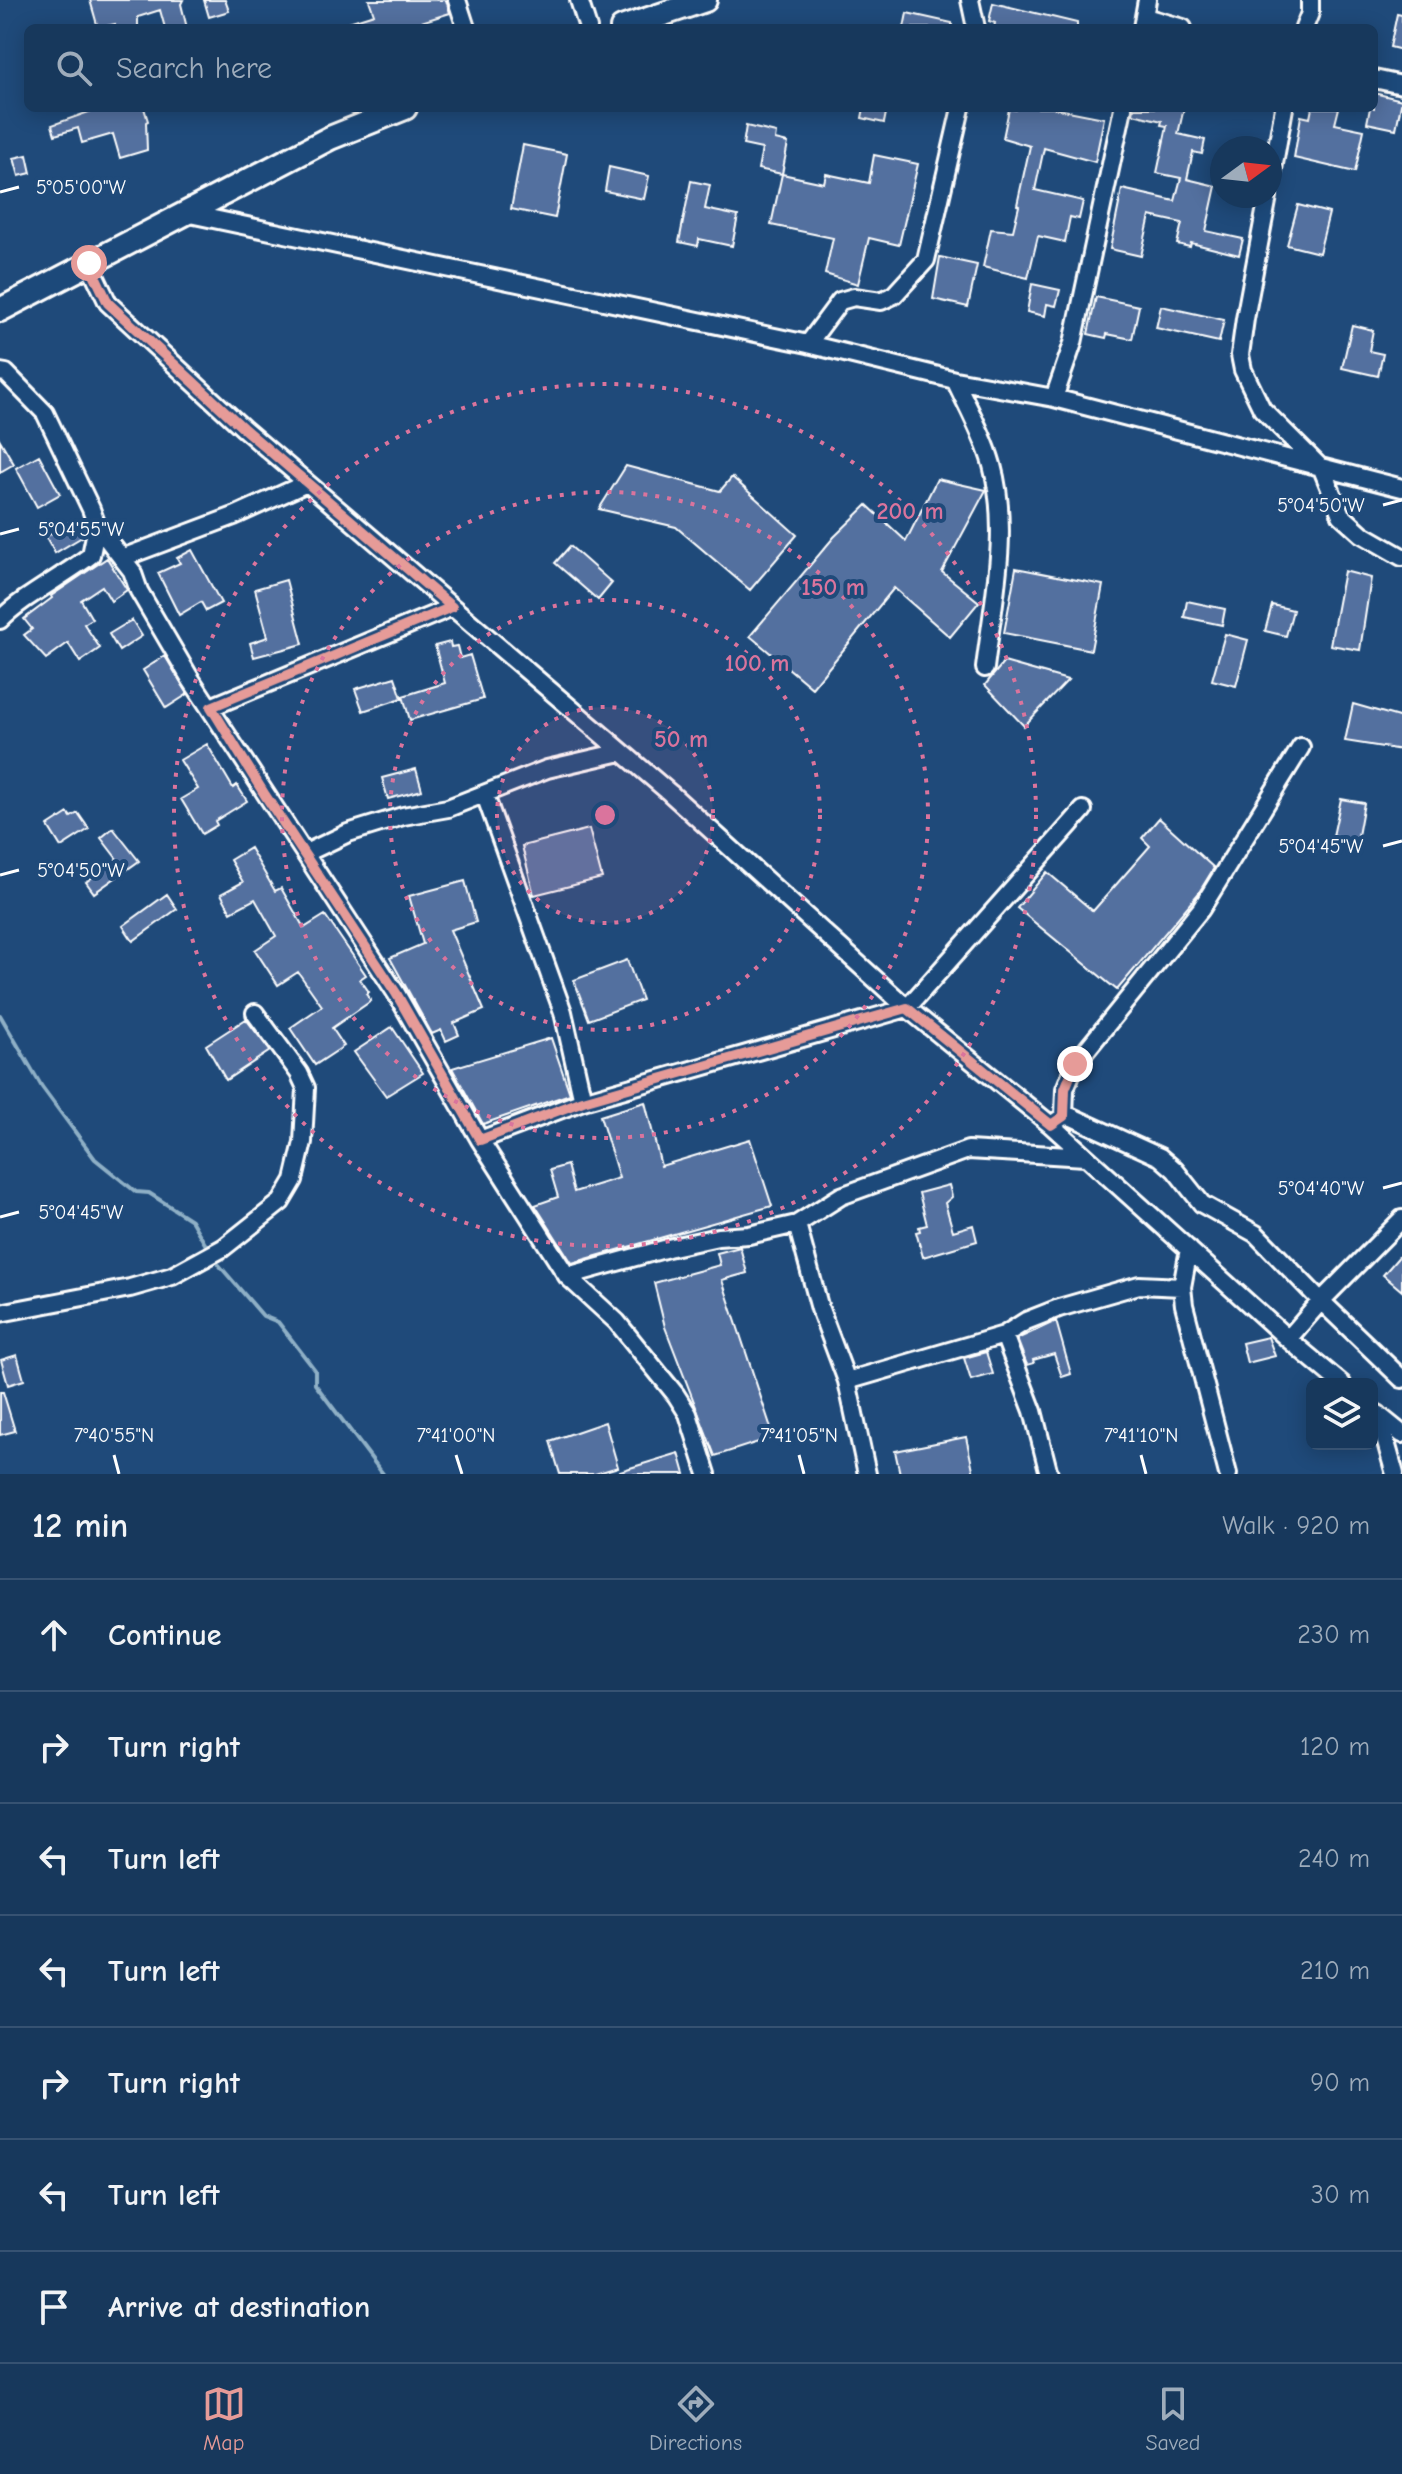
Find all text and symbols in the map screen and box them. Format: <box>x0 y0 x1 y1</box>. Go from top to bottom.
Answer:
search box <box>24 24 1378 112</box>
icon: search <box>52 46 96 90</box>
text: Search here <box>116 51 272 86</box>
north arrow <box>1210 136 1282 208</box>
text: 5°05'00"W <box>36 176 127 199</box>
route start <box>71 245 107 281</box>
text: 5°04'50"W <box>1277 494 1365 517</box>
text: 200 m <box>876 497 944 525</box>
text: 5°04'55"W <box>38 518 125 541</box>
text: 150 m <box>801 573 865 601</box>
text: 100 m <box>725 649 789 677</box>
text: 50 m <box>654 725 708 753</box>
centre of rings <box>591 801 619 829</box>
text: 5°04'45"W <box>1279 835 1364 858</box>
text: 5°04'50"W <box>37 859 125 882</box>
route end <box>1057 1046 1093 1082</box>
text: 5°04'40"W <box>1278 1177 1365 1200</box>
text: 5°04'45"W <box>39 1201 124 1224</box>
map controls <box>1306 1378 1378 1450</box>
button: layers <box>1306 1378 1378 1450</box>
text: 7°40'55"N <box>74 1424 154 1447</box>
text: 7°41'00"N <box>417 1424 495 1447</box>
text: 7°41'05"N <box>760 1424 838 1447</box>
text: 7°41'10"N <box>1104 1424 1178 1447</box>
text: 12 min <box>32 1506 128 1546</box>
text: Walk · 920 m <box>1222 1511 1370 1541</box>
icon: ahead <box>32 1613 76 1657</box>
text: Continue <box>108 1618 222 1653</box>
text: 230 m <box>1297 1620 1370 1650</box>
icon: right <box>32 1725 76 1769</box>
text: Turn right <box>108 1730 240 1765</box>
text: 120 m <box>1300 1732 1370 1762</box>
icon: left <box>32 1837 76 1881</box>
text: Turn left <box>108 1842 220 1877</box>
text: 240 m <box>1298 1844 1370 1874</box>
icon: left <box>32 1949 76 1993</box>
text: Turn left <box>108 1954 220 1989</box>
text: 210 m <box>1300 1956 1370 1986</box>
icon: right <box>32 2061 76 2105</box>
text: Turn right <box>108 2066 240 2101</box>
text: 90 m <box>1310 2068 1370 2098</box>
icon: left <box>32 2173 76 2217</box>
text: Turn left <box>108 2178 220 2213</box>
text: 30 m <box>1311 2180 1370 2210</box>
icon: arrive <box>32 2285 76 2329</box>
text: Arrive at destination <box>108 2290 370 2325</box>
tab: Map <box>202 2382 246 2456</box>
tab: Directions <box>649 2382 742 2456</box>
tab: Saved <box>1145 2382 1200 2456</box>

